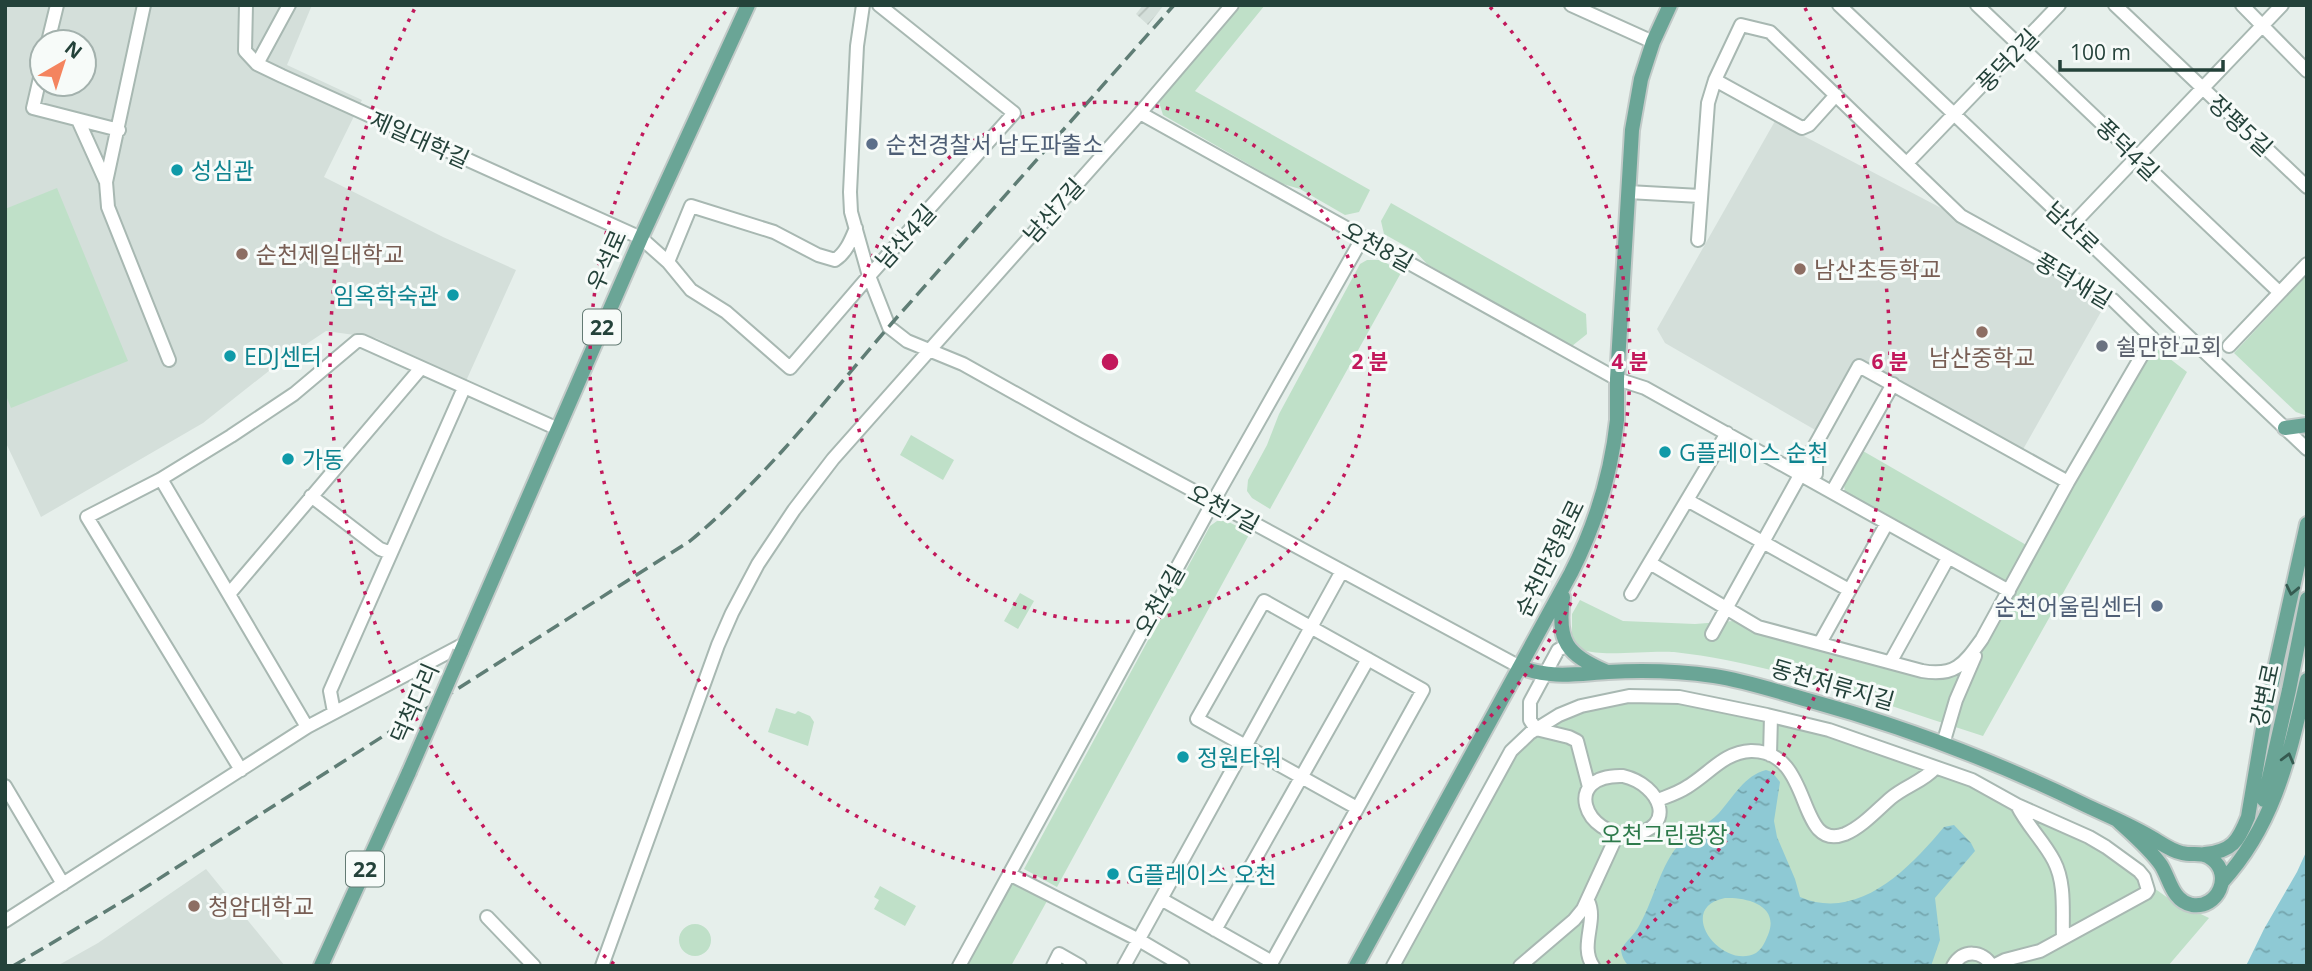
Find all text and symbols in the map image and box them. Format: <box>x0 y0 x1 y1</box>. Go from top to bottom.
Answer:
street label: 풍덕2길 <box>1969 21 2045 99</box>
north arrow <box>28 28 98 98</box>
scale bar <box>2060 28 2223 72</box>
text: N <box>60 35 88 65</box>
text: 100 m <box>2070 38 2131 66</box>
street label: 장평5길 <box>2202 87 2280 163</box>
street label: 제일대학길 <box>365 103 475 175</box>
street label: 풍덕4길 <box>2089 111 2167 187</box>
place label: 순천경찰서 남도파출소 <box>886 128 1104 160</box>
marker: 순천경찰서 남도파출소 <box>864 136 880 152</box>
place label: 성심관 <box>191 154 254 186</box>
marker: 성심관 <box>169 162 185 178</box>
street label: 남산7길 <box>1015 171 1091 249</box>
street label: 남산로 <box>2039 194 2107 260</box>
street label: 남산4길 <box>867 197 943 275</box>
street label: 오천8길 <box>1337 213 1419 279</box>
street label: 우석로 <box>578 224 634 296</box>
place label: 순천제일대학교 <box>256 238 404 270</box>
street label: 풍덕새길 <box>2029 244 2119 316</box>
marker: 순천제일대학교 <box>234 246 250 262</box>
place label: 남산초등학교 <box>1814 253 1941 285</box>
marker: 남산초등학교 <box>1792 261 1808 277</box>
place label: 임옥학숙관 <box>333 279 439 311</box>
marker: 임옥학숙관 <box>445 287 461 303</box>
road number: 22 <box>583 310 621 344</box>
marker: 남산중학교 <box>1974 324 1990 340</box>
place label: 쉴만한교회 <box>2116 330 2222 362</box>
marker: 쉴만한교회 <box>2094 338 2110 354</box>
place label: EDJ센터 <box>244 340 322 372</box>
place label: 남산중학교 <box>1929 341 2035 373</box>
text: 2 분 <box>1352 347 1388 375</box>
text: 4 분 <box>1612 347 1648 375</box>
text: 6 분 <box>1872 347 1908 375</box>
marker: EDJ센터 <box>222 348 238 364</box>
centre of rings <box>1098 350 1122 374</box>
place label: G플레이스 순천 <box>1679 436 1829 468</box>
place label: 가동 <box>302 443 344 475</box>
marker: G플레이스 순천 <box>1657 444 1673 460</box>
marker: 가동 <box>280 451 296 467</box>
street label: 오천7길 <box>1183 476 1265 540</box>
street label: 순천만정원로 <box>1507 494 1591 622</box>
street label: 오천4길 <box>1126 559 1192 641</box>
one-way arrow <box>2285 584 2300 596</box>
place label: 순천어울림센터 <box>1995 590 2143 622</box>
marker: 순천어울림센터 <box>2149 598 2165 614</box>
street label: 동천저류지길 <box>1768 651 1898 717</box>
street label: 덕척다리 <box>382 658 446 748</box>
street label: 강변로 <box>2242 661 2286 729</box>
place label: 정원타워 <box>1197 741 1282 773</box>
marker: 정원타워 <box>1175 749 1191 765</box>
one-way arrow <box>2280 752 2294 764</box>
park label: 오천그린광장 <box>1601 818 1727 850</box>
road number: 22 <box>346 852 384 886</box>
place label: G플레이스 오천 <box>1127 858 1277 890</box>
marker: G플레이스 오천 <box>1105 866 1121 882</box>
place label: 청암대학교 <box>208 890 314 922</box>
marker: 청암대학교 <box>186 898 202 914</box>

